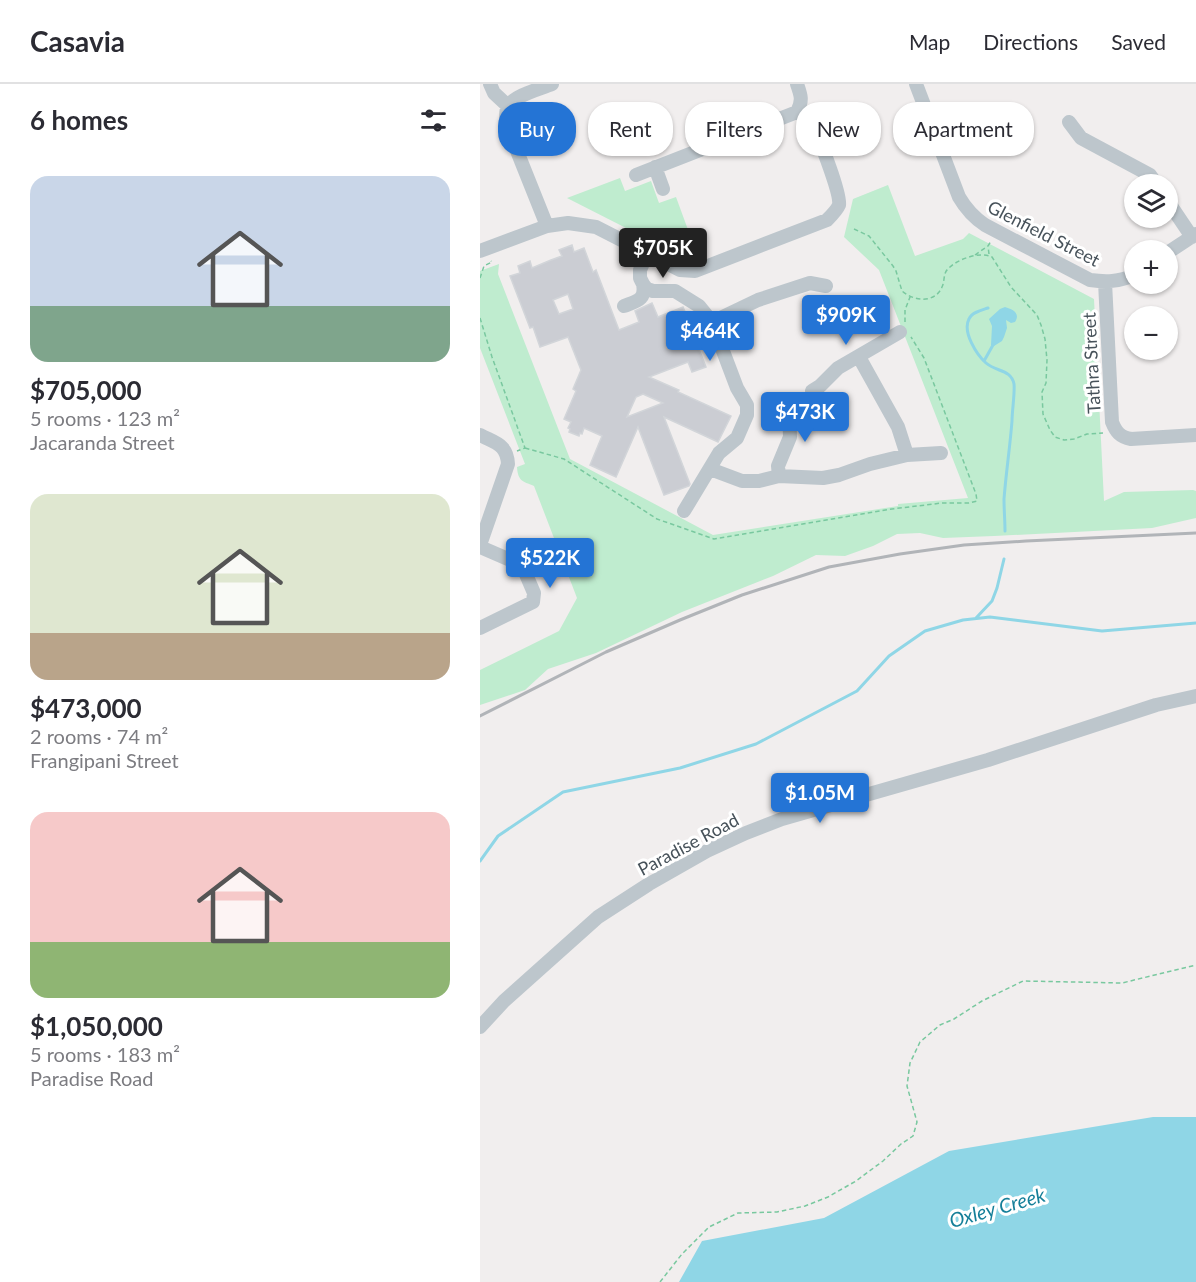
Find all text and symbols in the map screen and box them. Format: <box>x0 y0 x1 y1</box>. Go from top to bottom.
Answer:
text: Casavia <box>30 24 125 58</box>
text: Map <box>909 29 950 54</box>
text: Directions <box>983 29 1078 54</box>
text: Saved <box>1111 29 1166 54</box>
chip: Buy <box>498 102 576 156</box>
chip: Rent <box>588 102 673 156</box>
chip: Filters <box>685 102 784 156</box>
chip: New <box>796 102 881 156</box>
chip: Apartment <box>893 102 1034 156</box>
text: 6 homes <box>30 104 128 136</box>
icon: filters <box>417 104 450 137</box>
map controls <box>1124 174 1178 360</box>
button: layers <box>1124 174 1178 228</box>
street label: Glenfield Street <box>984 195 1104 271</box>
icon: home <box>186 215 294 323</box>
pin: $705K <box>621 228 705 279</box>
text: $705K <box>633 235 693 259</box>
button: + <box>1124 240 1178 294</box>
pin: $909K <box>804 295 888 346</box>
text: $909K <box>816 302 876 326</box>
button: − <box>1124 306 1178 360</box>
pin: $464K <box>668 311 752 362</box>
street label: Tathra Street <box>1077 311 1105 414</box>
text: $464K <box>680 318 740 342</box>
text: $705,000 <box>30 374 142 406</box>
pin: $473K <box>763 392 847 443</box>
text: $473K <box>775 399 835 423</box>
text: 5 rooms · 123 m² <box>30 406 180 430</box>
text: Jacaranda Street <box>30 430 175 454</box>
icon: home <box>186 533 294 641</box>
pin: $522K <box>508 538 592 589</box>
text: $522K <box>520 545 580 569</box>
text: $473,000 <box>30 692 142 724</box>
text: 2 rooms · 74 m² <box>30 724 168 748</box>
text: Frangipani Street <box>30 748 179 772</box>
pin: $1.05M <box>771 773 869 824</box>
text: $1.05M <box>785 780 855 804</box>
street label: Paradise Road <box>634 808 742 880</box>
icon: home <box>186 851 294 959</box>
text: $1,050,000 <box>30 1010 163 1042</box>
text: 5 rooms · 183 m² <box>30 1042 180 1066</box>
text: Paradise Road <box>30 1066 153 1090</box>
water label: Oxley Creek <box>946 1182 1048 1232</box>

